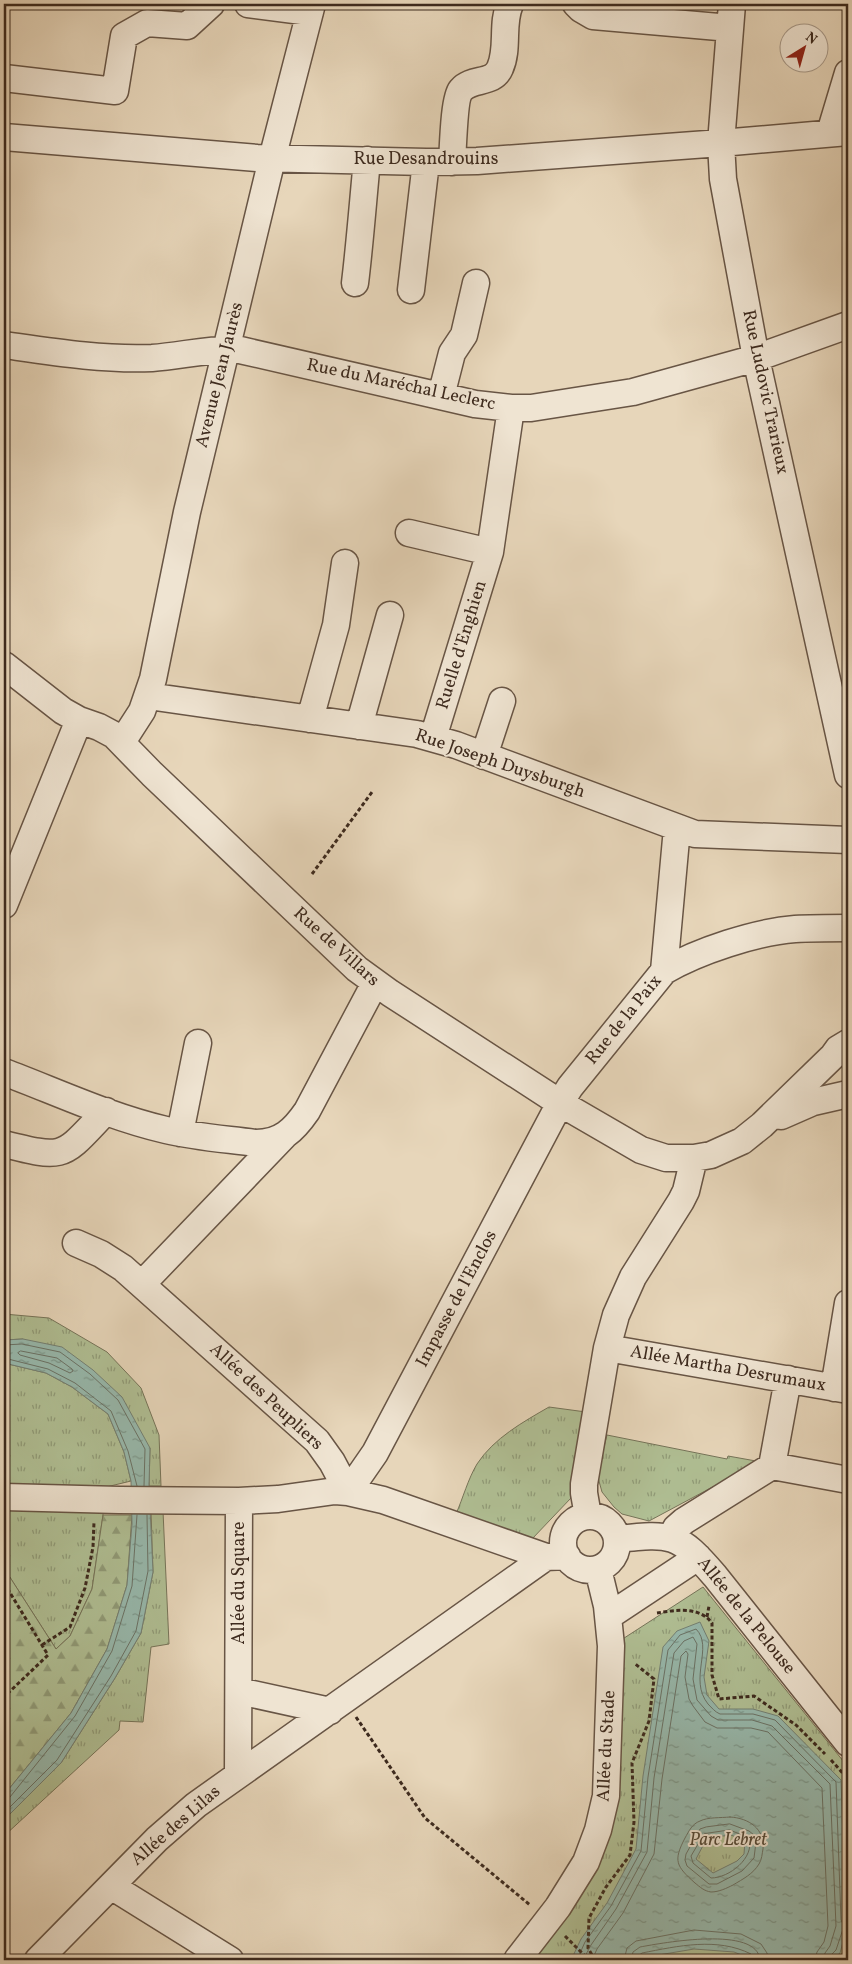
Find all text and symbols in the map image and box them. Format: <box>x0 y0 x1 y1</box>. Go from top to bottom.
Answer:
north arrow <box>780 22 830 72</box>
text: N <box>801 28 821 49</box>
street label: Rue Desandrouins <box>354 147 498 172</box>
street label: Avenue Jean Jaurès <box>190 300 250 450</box>
street label: Rue Ludovic Trarieux <box>735 307 795 477</box>
street label: Rue du Maréchal Leclerc <box>304 353 498 417</box>
street label: Ruelle d'Enghien <box>431 577 494 713</box>
street label: Rue Joseph Duysburgh <box>412 723 589 805</box>
street label: Rue de Villars <box>287 902 385 992</box>
street label: Rue de la Paix <box>580 970 668 1070</box>
street label: Impasse de l'Enclos <box>410 1226 504 1372</box>
street label: Allée des Peupliers <box>204 1338 328 1456</box>
street label: Allée Martha Desrumaux <box>628 1339 828 1399</box>
street label: Allée du Square <box>227 1522 252 1644</box>
street label: Allée de la Pelouse <box>691 1552 801 1680</box>
street label: Allée du Stade <box>592 1689 622 1803</box>
street label: Allée des Lilas <box>126 1780 226 1872</box>
park label: Parc Lebret <box>689 1828 768 1853</box>

